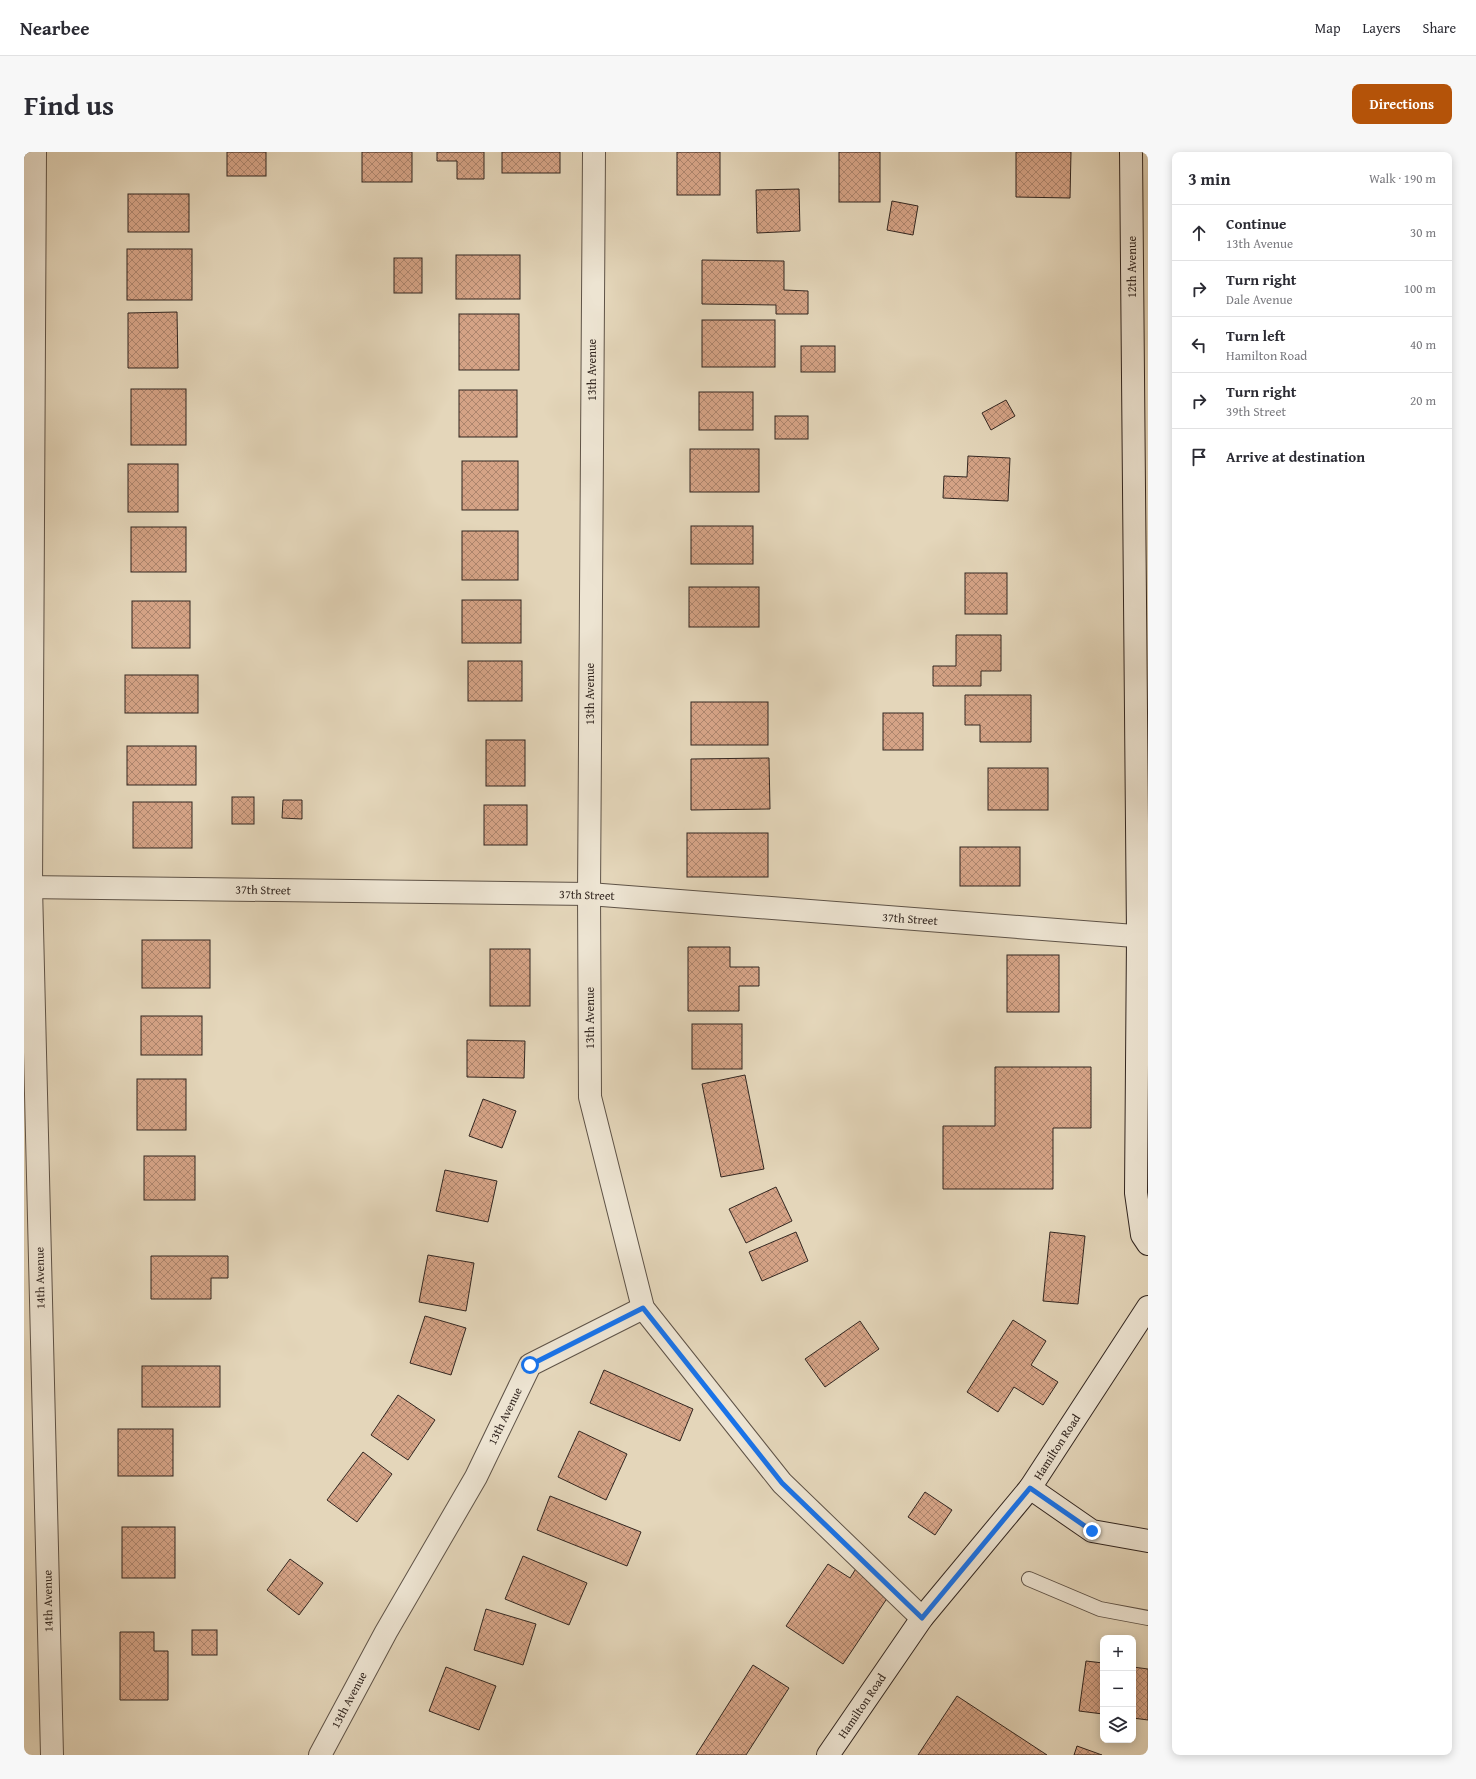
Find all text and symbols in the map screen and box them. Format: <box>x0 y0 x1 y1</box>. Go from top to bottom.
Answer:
text: Nearbee <box>20 14 90 42</box>
text: Map <box>1315 18 1341 38</box>
text: Layers <box>1363 18 1401 38</box>
text: Share <box>1423 18 1456 38</box>
text: Find us <box>24 84 114 125</box>
button: Directions <box>1352 84 1452 124</box>
text: 3 min <box>1188 166 1230 191</box>
text: Walk · 190 m <box>1369 169 1436 188</box>
text: Continue <box>1226 213 1287 234</box>
icon: ahead <box>1188 222 1210 244</box>
text: 30 m <box>1410 223 1436 242</box>
text: 13th Avenue <box>1226 234 1293 253</box>
street label: 12th Avenue <box>1123 236 1140 298</box>
text: Turn right <box>1226 269 1297 290</box>
icon: right <box>1188 278 1210 300</box>
text: 100 m <box>1404 279 1436 298</box>
text: Dale Avenue <box>1226 290 1293 309</box>
text: Turn left <box>1226 325 1285 346</box>
icon: left <box>1188 334 1210 356</box>
text: 40 m <box>1410 335 1436 354</box>
street label: 13th Avenue <box>583 339 600 401</box>
text: Hamilton Road <box>1226 346 1307 365</box>
text: Turn right <box>1226 381 1297 402</box>
icon: right <box>1188 390 1210 412</box>
text: 20 m <box>1410 391 1436 410</box>
text: 39th Street <box>1226 402 1286 421</box>
icon: arrive <box>1188 446 1210 468</box>
text: Arrive at destination <box>1226 446 1365 467</box>
street label: 13th Avenue <box>581 663 598 725</box>
street label: 37th Street <box>235 881 292 898</box>
street label: 37th Street <box>559 885 616 904</box>
street label: 37th Street <box>882 908 939 929</box>
street label: 13th Avenue <box>581 987 598 1049</box>
street label: 14th Avenue <box>30 1246 49 1309</box>
route start <box>521 1356 539 1374</box>
street label: 13th Avenue <box>483 1384 526 1447</box>
street label: Hamilton Road <box>1029 1410 1084 1483</box>
route end <box>1083 1522 1101 1540</box>
street label: 14th Avenue <box>38 1569 57 1632</box>
map controls <box>1100 1635 1136 1743</box>
button: + <box>1100 1635 1136 1671</box>
street label: 13th Avenue <box>326 1668 371 1731</box>
street label: Hamilton Road <box>834 1669 890 1742</box>
button: − <box>1100 1671 1136 1707</box>
button: layers <box>1100 1707 1136 1743</box>

